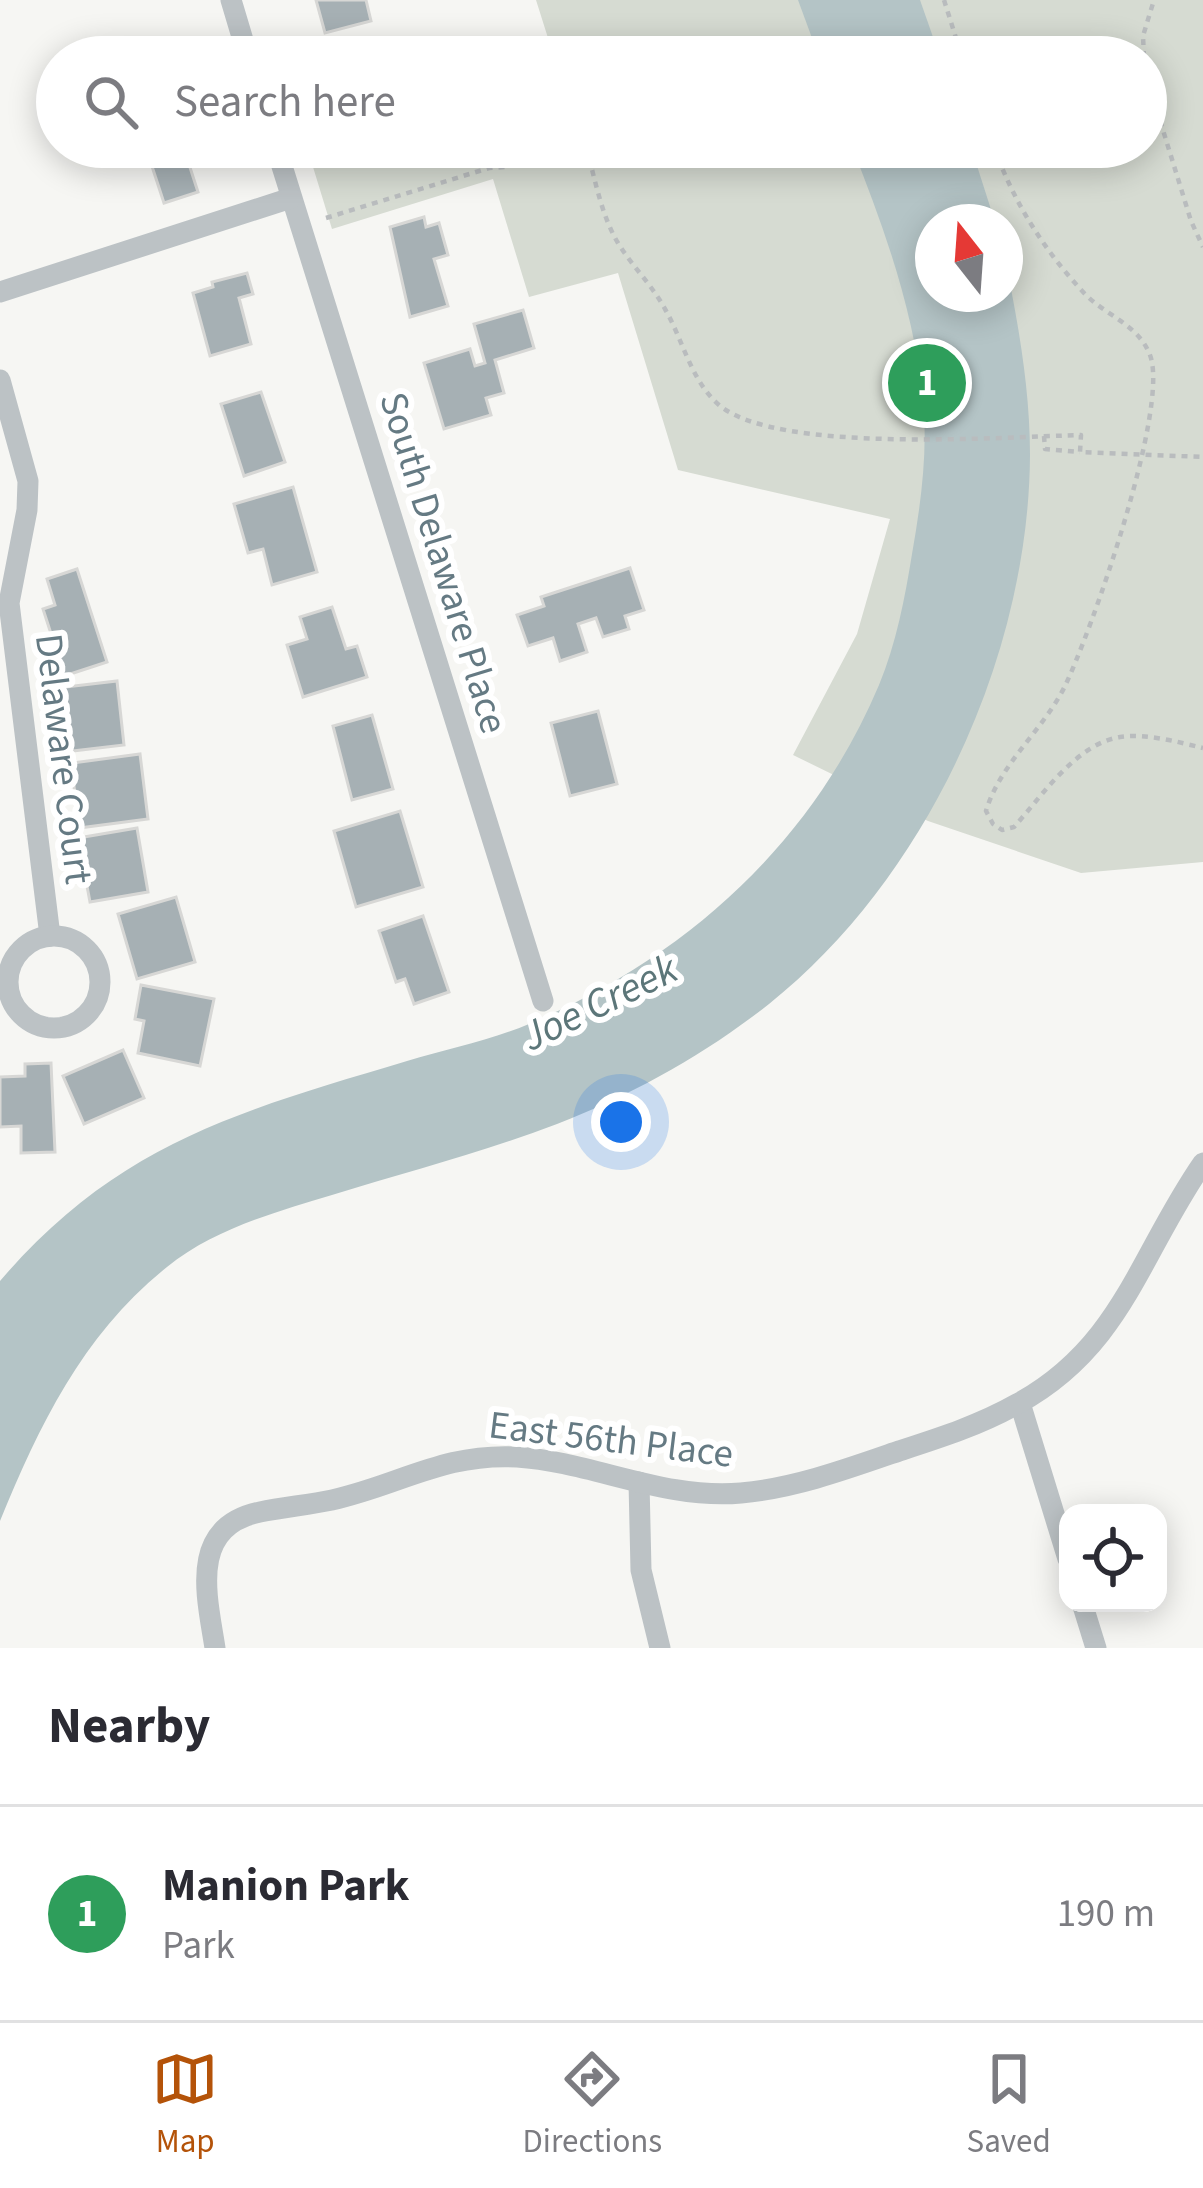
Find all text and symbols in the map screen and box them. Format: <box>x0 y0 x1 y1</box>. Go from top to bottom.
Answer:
search box <box>36 36 1167 168</box>
icon: search <box>78 69 144 135</box>
text: Search here <box>174 70 396 134</box>
north arrow <box>915 204 1023 312</box>
pin: 1 <box>888 338 966 428</box>
street label: South Delaware Place <box>364 386 522 740</box>
street label: Delaware Court <box>20 631 106 887</box>
water label: Joe Creek <box>511 939 689 1067</box>
your location <box>591 1092 651 1152</box>
street label: East 56th Place <box>486 1397 736 1483</box>
map controls <box>1059 1504 1167 1612</box>
button: locate <box>1059 1504 1167 1612</box>
text: Nearby <box>48 1690 210 1762</box>
text: Manion Park <box>162 1854 409 1918</box>
text: 1 <box>77 1886 97 1942</box>
text: 190 m <box>1057 1886 1155 1942</box>
text: Park <box>162 1918 235 1974</box>
tab: Map <box>152 2046 218 2165</box>
tab: Directions <box>523 2046 662 2165</box>
tab: Saved <box>967 2046 1051 2165</box>

